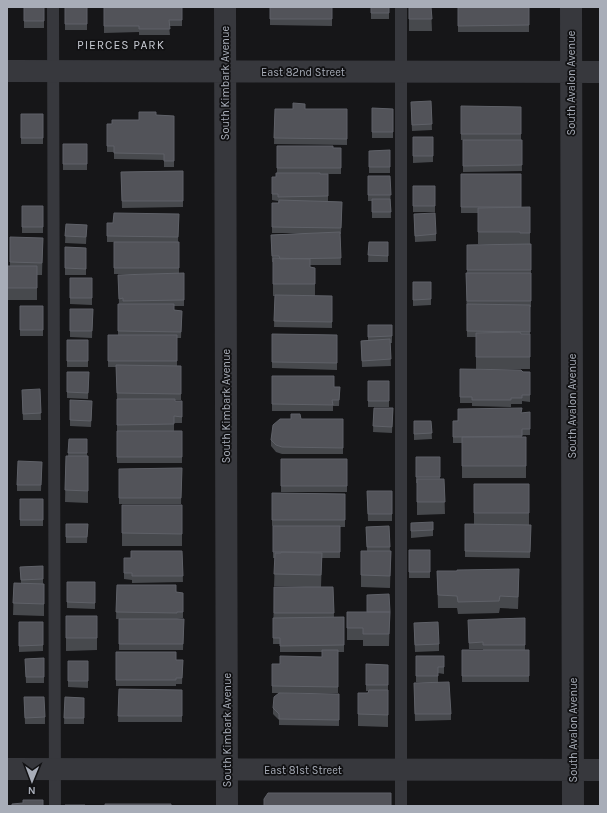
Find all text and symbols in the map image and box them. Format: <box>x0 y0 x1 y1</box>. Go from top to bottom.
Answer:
street label: South Kimbark Avenue <box>219 25 232 140</box>
street label: South Avalon Avenue <box>565 30 578 135</box>
district label: PIERCES PARK <box>77 38 165 52</box>
street label: East 82nd Street <box>261 66 345 79</box>
street label: South Kimbark Avenue <box>220 348 233 463</box>
street label: South Avalon Avenue <box>566 353 579 458</box>
street label: South Kimbark Avenue <box>221 672 234 787</box>
street label: South Avalon Avenue <box>567 677 580 782</box>
north arrow <box>12 761 52 801</box>
street label: East 81st Street <box>264 764 342 777</box>
text: N <box>28 784 36 797</box>

